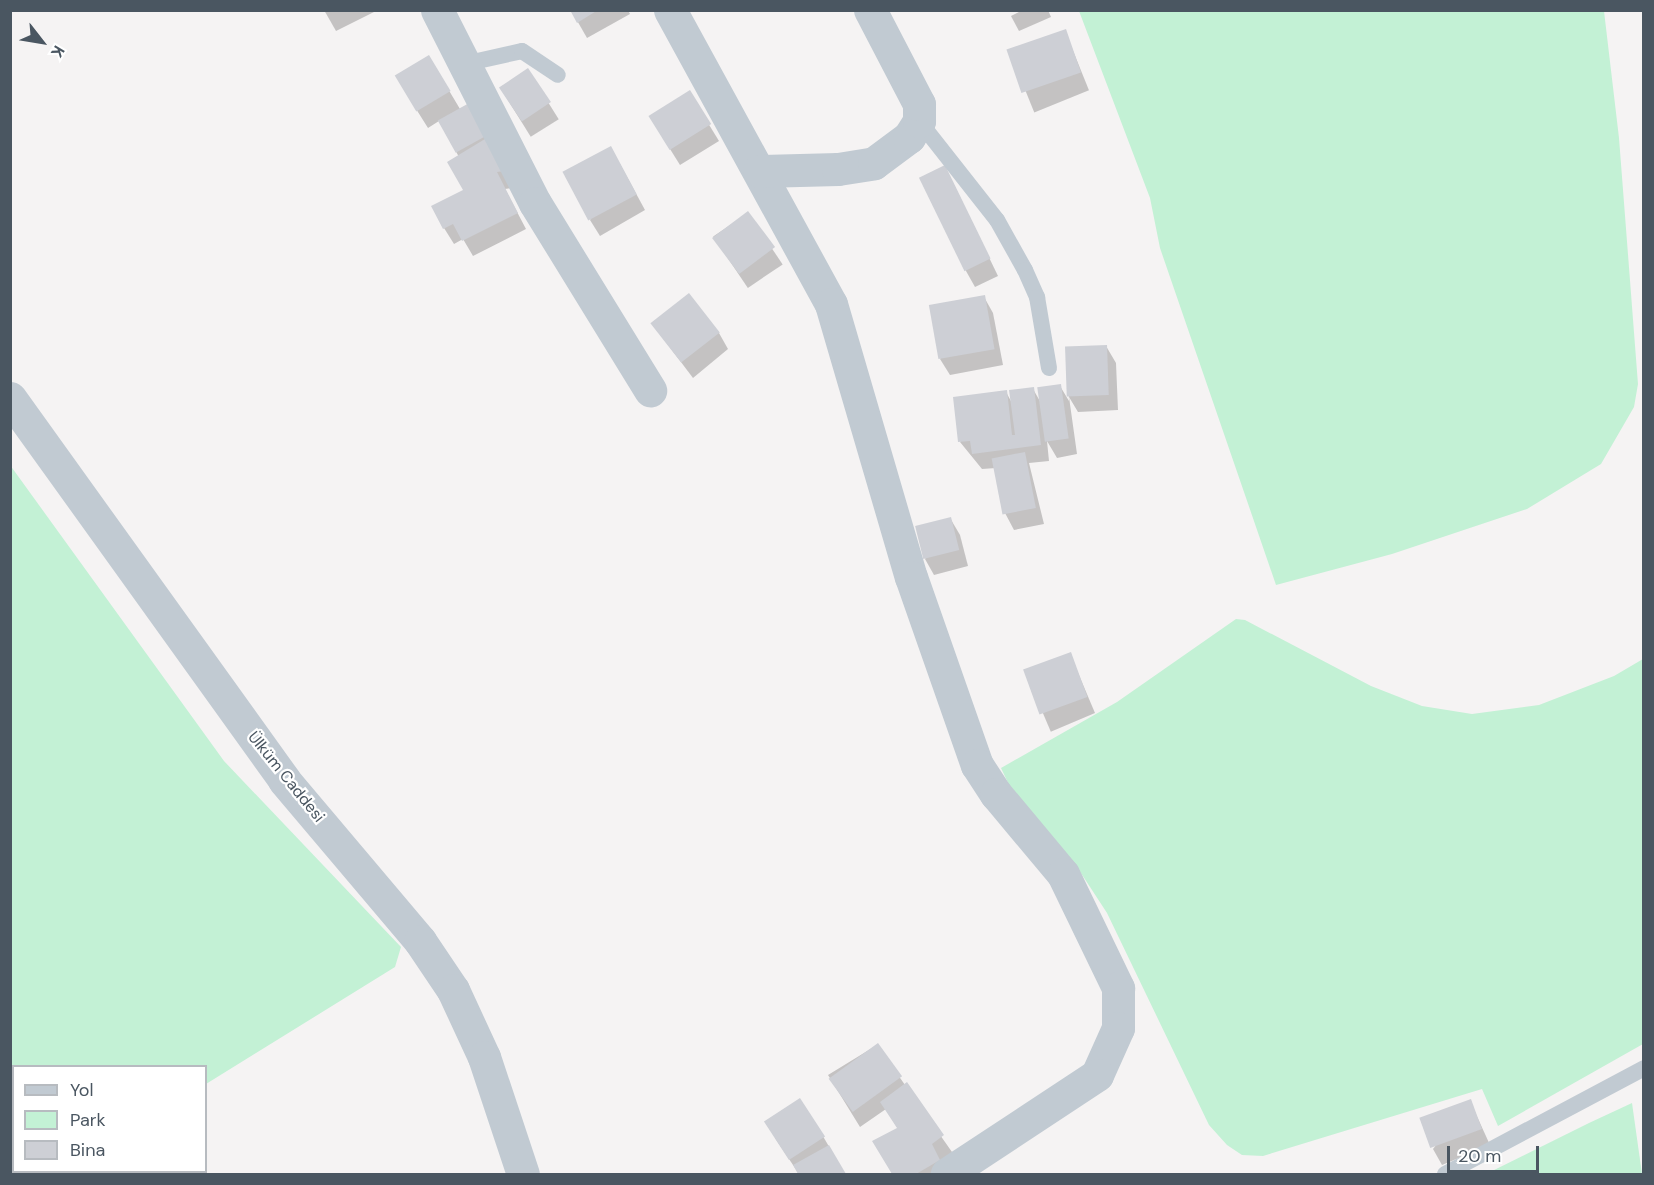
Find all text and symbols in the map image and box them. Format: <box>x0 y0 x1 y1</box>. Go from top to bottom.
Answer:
north arrow <box>12 12 72 72</box>
text: K <box>46 42 70 61</box>
street label: Ülküm Caddesi <box>244 728 328 826</box>
legend <box>12 1065 207 1173</box>
text: Yol <box>70 1078 94 1102</box>
text: Park <box>70 1108 106 1132</box>
scale bar <box>1450 1134 1542 1172</box>
text: Bina <box>70 1138 105 1162</box>
text: 20 m <box>1458 1144 1501 1168</box>

